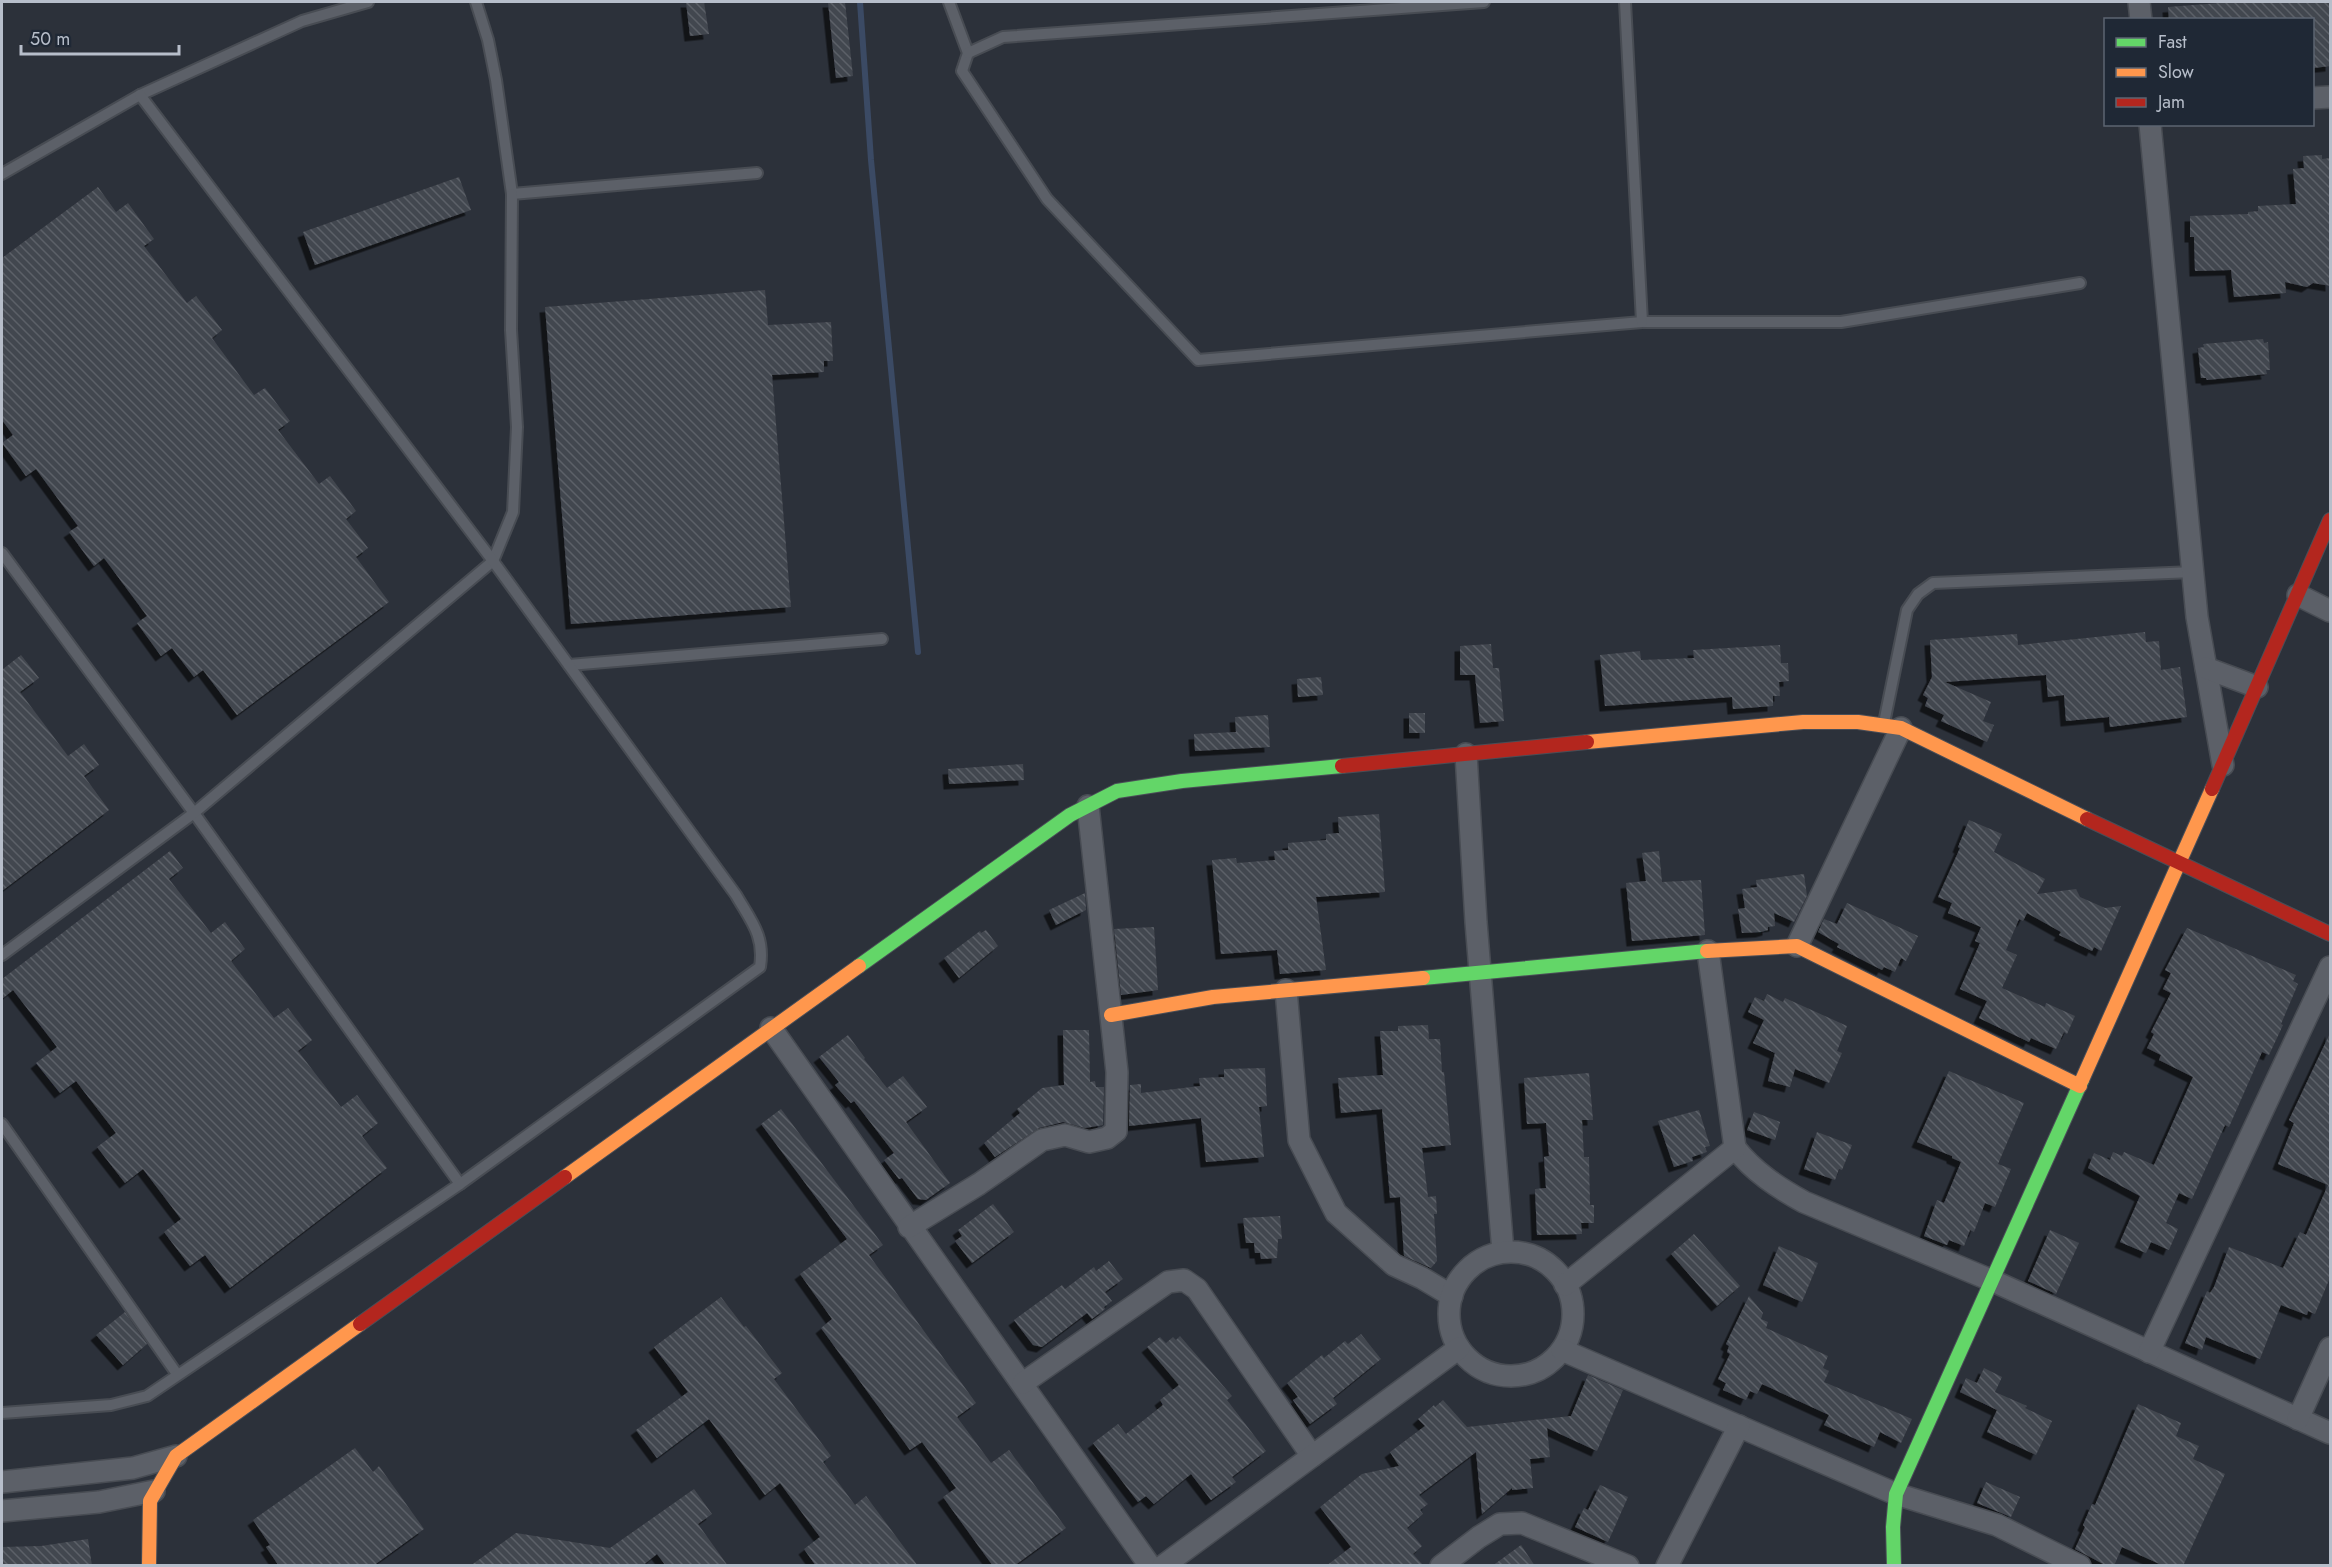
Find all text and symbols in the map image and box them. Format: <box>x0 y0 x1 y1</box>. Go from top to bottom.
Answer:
scale bar <box>21 18 178 56</box>
legend <box>2104 18 2314 126</box>
text: 50 m <box>30 26 70 52</box>
text: Fast <box>2158 29 2187 55</box>
text: Slow <box>2158 59 2195 85</box>
text: Jam <box>2156 89 2185 115</box>

